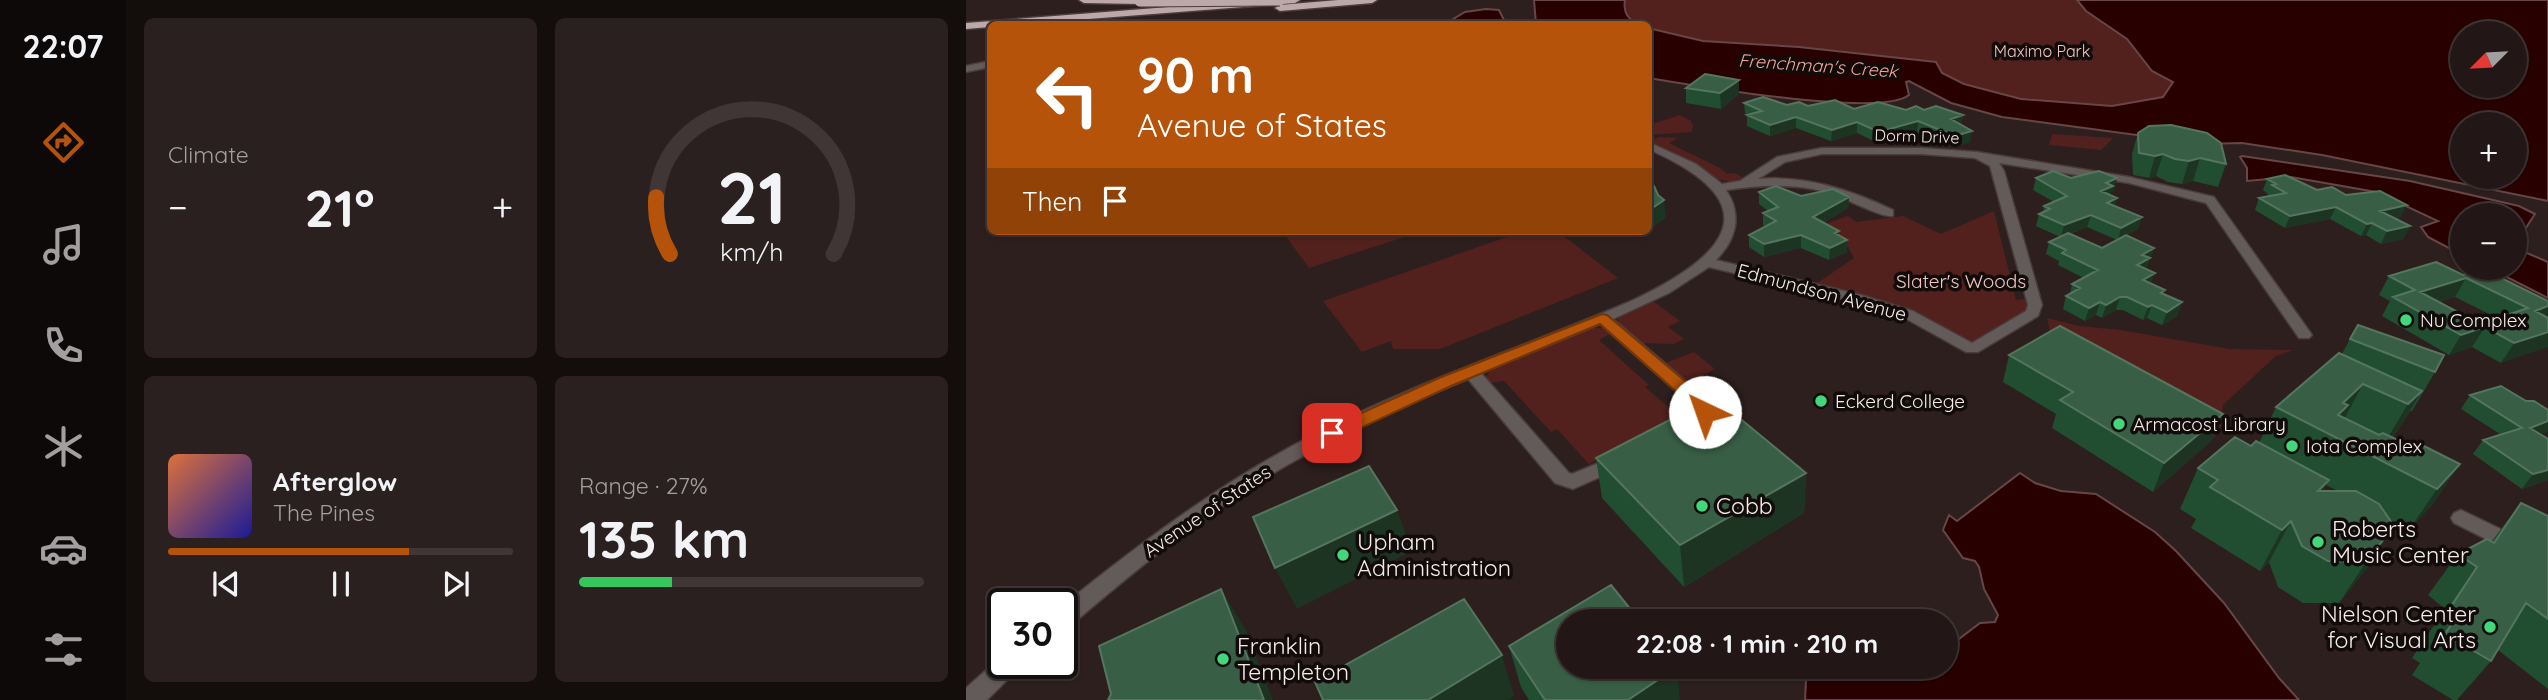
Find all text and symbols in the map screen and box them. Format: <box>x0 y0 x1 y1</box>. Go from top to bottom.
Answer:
north arrow <box>2450 21 2527 98</box>
map controls <box>2450 21 2527 280</box>
text: 22:07 <box>22 26 104 66</box>
park label: Maximo Park <box>1994 41 2090 61</box>
text: 90 m <box>1137 44 1254 105</box>
water label: Frenchman's Creek <box>1738 48 1900 83</box>
icon: left <box>1022 49 1113 140</box>
text: Avenue of States <box>1137 105 1387 145</box>
button: + <box>2450 112 2527 189</box>
icon: directions <box>39 118 88 167</box>
street label: Dorm Drive <box>1874 125 1960 147</box>
text: Climate <box>168 140 249 169</box>
text: 21 <box>717 151 786 242</box>
text: 21° <box>305 175 375 240</box>
icon: arrive <box>1096 182 1134 220</box>
text: − <box>168 183 188 231</box>
text: + <box>492 183 513 231</box>
text: Then <box>1022 185 1082 218</box>
button: − <box>2450 203 2527 280</box>
icon: music <box>39 220 88 269</box>
text: km/h <box>720 236 783 267</box>
street label: Edmundson Avenue <box>1735 258 1909 326</box>
park label: Slater's Woods <box>1896 269 2026 293</box>
place label: Nu Complex <box>2420 308 2527 332</box>
marker: Nu Complex <box>2398 312 2414 328</box>
icon: phone <box>39 321 88 370</box>
position arrow <box>1668 375 1742 449</box>
place label: Eckerd College <box>1835 389 1965 413</box>
marker: Eckerd College <box>1813 393 1829 409</box>
pin <box>1302 403 1362 463</box>
place label: Armacost Library <box>2133 412 2286 436</box>
icon: arrive <box>1313 414 1351 452</box>
marker: Armacost Library <box>2111 416 2127 432</box>
icon: climate <box>39 422 88 471</box>
place label: Iota Complex <box>2306 434 2422 458</box>
marker: Iota Complex <box>2284 438 2300 454</box>
street label: Avenue of States <box>1139 460 1275 562</box>
text: Afterglow <box>273 465 397 498</box>
text: Range · 27% <box>579 471 708 500</box>
place label: Cobb <box>1716 491 1773 520</box>
text: The Pines <box>273 498 375 527</box>
marker: Cobb <box>1694 498 1710 514</box>
text: 135 km <box>579 506 749 571</box>
place label: Roberts Music Center <box>2332 514 2469 569</box>
icon: car <box>39 524 88 573</box>
place label: Upham Administration <box>1357 527 1511 582</box>
marker: Roberts Music Center <box>2310 534 2326 550</box>
marker: Upham Administration <box>1335 547 1351 563</box>
icon: previous <box>207 565 245 603</box>
icon: pause <box>322 565 360 603</box>
icon: next <box>437 565 475 603</box>
speed limit sign: 30 <box>987 588 1078 679</box>
place label: Nielson Center for Visual Arts <box>2321 599 2476 654</box>
marker: Nielson Center for Visual Arts <box>2482 619 2498 635</box>
icon: filters <box>39 625 88 674</box>
text: 22:08 · 1 min · 210 m <box>1636 627 1878 660</box>
place label: Franklin Templeton <box>1237 631 1349 686</box>
marker: Franklin Templeton <box>1215 651 1231 667</box>

